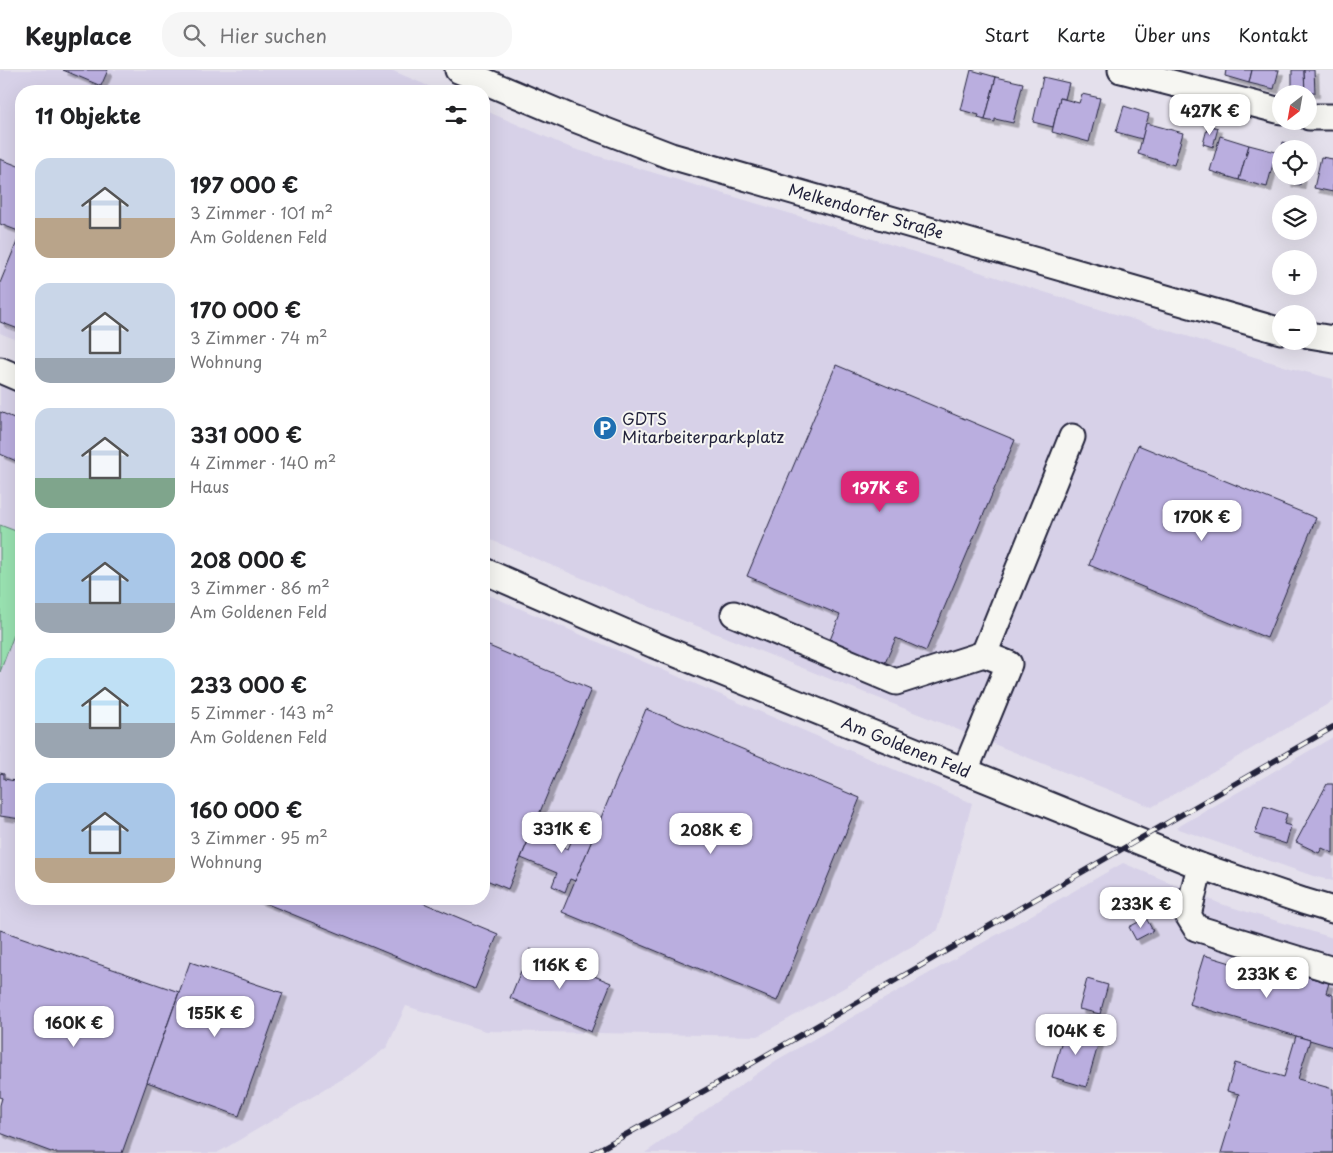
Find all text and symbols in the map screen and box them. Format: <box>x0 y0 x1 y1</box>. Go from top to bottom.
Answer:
search box <box>162 12 512 57</box>
text: Keyplace <box>25 17 132 53</box>
icon: search <box>180 21 208 49</box>
text: Hier suchen <box>220 21 327 49</box>
text: Start <box>984 21 1029 48</box>
text: Karte <box>1057 21 1106 48</box>
text: Über uns <box>1134 21 1210 48</box>
text: Kontakt <box>1238 21 1308 48</box>
north arrow <box>1272 85 1318 130</box>
map controls <box>1272 85 1317 350</box>
pin: 427K € <box>1169 93 1251 136</box>
text: 427K € <box>1180 98 1240 122</box>
text: 11 Objekte <box>35 99 141 131</box>
icon: filters <box>442 101 470 129</box>
button: locate <box>1272 140 1317 185</box>
text: 197 000 € <box>190 168 298 200</box>
street label: Melkendorfer Straße <box>786 176 947 244</box>
icon: home <box>75 178 135 238</box>
button: layers <box>1272 195 1317 240</box>
text: 3 Zimmer · 101 m² <box>190 200 333 224</box>
text: Am Goldenen Feld <box>190 224 327 248</box>
button: + <box>1272 250 1317 295</box>
text: 170 000 € <box>190 293 301 325</box>
icon: home <box>75 303 135 363</box>
button: − <box>1272 305 1317 350</box>
text: 3 Zimmer · 74 m² <box>190 325 328 349</box>
text: Wohnung <box>190 349 262 373</box>
place label: GDTS Mitarbeiterparkplatz <box>622 406 784 448</box>
parking icon: GDTS Mitarbeiterparkplatz <box>592 415 618 441</box>
text: 331 000 € <box>190 418 302 450</box>
icon: home <box>75 428 135 488</box>
text: 4 Zimmer · 140 m² <box>190 450 336 474</box>
pin: 197K € <box>839 470 921 513</box>
text: Haus <box>190 474 229 498</box>
text: 197K € <box>852 475 908 499</box>
pin: 170K € <box>1161 500 1243 542</box>
text: 170K € <box>1174 504 1230 528</box>
text: 208 000 € <box>190 543 307 575</box>
icon: home <box>75 553 135 613</box>
text: 3 Zimmer · 86 m² <box>190 575 330 599</box>
text: Am Goldenen Feld <box>190 599 327 623</box>
text: 233 000 € <box>190 668 307 700</box>
icon: home <box>75 678 135 738</box>
text: 5 Zimmer · 143 m² <box>190 700 334 724</box>
street label: Am Goldenen Feld <box>838 709 974 783</box>
text: Am Goldenen Feld <box>190 724 327 748</box>
text: 160 000 € <box>190 793 302 825</box>
icon: home <box>75 803 135 863</box>
pin: 331K € <box>521 812 603 854</box>
pin: 208K € <box>670 812 752 855</box>
text: 331K € <box>533 816 591 840</box>
text: 208K € <box>680 817 742 841</box>
text: 3 Zimmer · 95 m² <box>190 825 328 849</box>
text: Wohnung <box>190 849 262 873</box>
pin: 233K € <box>1100 886 1182 929</box>
text: 233K € <box>1111 891 1171 915</box>
pin: 116K € <box>519 948 601 990</box>
text: 116K € <box>533 952 587 976</box>
pin: 233K € <box>1226 956 1308 999</box>
text: 233K € <box>1237 961 1297 985</box>
pin: 155K € <box>174 996 256 1038</box>
text: 155K € <box>187 1000 243 1024</box>
pin: 160K € <box>33 1006 115 1048</box>
text: 160K € <box>45 1010 103 1034</box>
pin: 104K € <box>1035 1014 1117 1056</box>
text: 104K € <box>1047 1018 1105 1042</box>

